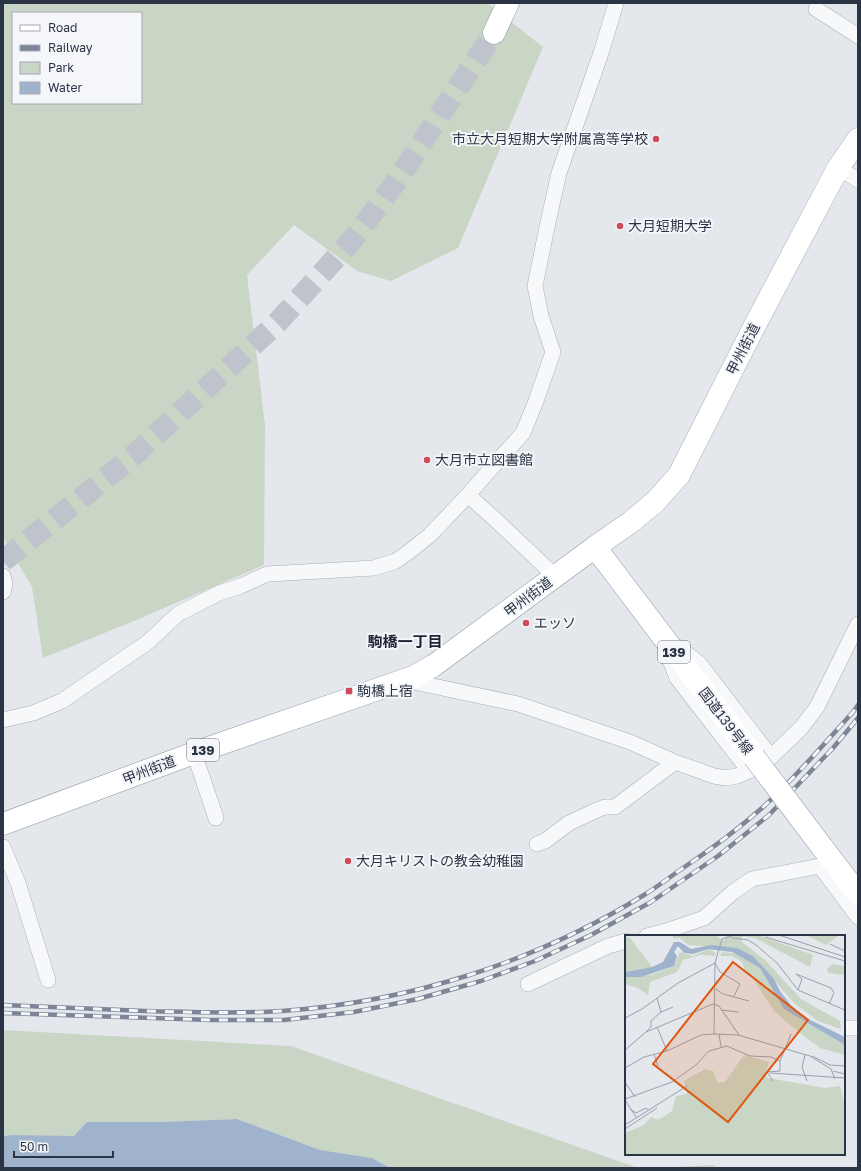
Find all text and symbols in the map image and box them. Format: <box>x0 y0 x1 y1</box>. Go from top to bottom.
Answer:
legend <box>12 12 142 104</box>
text: Road <box>48 20 77 35</box>
text: Railway <box>48 40 93 55</box>
text: Park <box>48 60 74 75</box>
text: Water <box>48 80 82 95</box>
place label: 市立大月短期大学附属高等学校 <box>452 130 648 147</box>
marker: 市立大月短期大学附属高等学校 <box>651 134 661 144</box>
place label: 大月短期大学 <box>628 217 712 234</box>
marker: 大月短期大学 <box>615 221 625 231</box>
street label: 甲州街道 <box>722 320 763 378</box>
place label: 大月市立図書館 <box>435 451 533 468</box>
marker: 大月市立図書館 <box>422 455 432 465</box>
street label: 甲州街道 <box>500 573 555 620</box>
place label: エッソ <box>534 614 576 631</box>
marker: エッソ <box>521 618 531 628</box>
district label: 駒橋一丁目 <box>367 632 443 650</box>
road number: 139 <box>658 641 690 663</box>
place label: 駒橋上宿 <box>357 682 413 699</box>
street label: 国道139号線 <box>696 684 757 758</box>
marker: 駒橋上宿 <box>344 686 354 696</box>
road number: 139 <box>187 739 219 761</box>
street label: 甲州街道 <box>120 752 178 788</box>
place label: 大月キリストの教会幼稚園 <box>356 852 524 869</box>
marker: 大月キリストの教会幼稚園 <box>343 856 353 866</box>
inset map <box>625 935 845 1155</box>
scale bar <box>14 1133 113 1159</box>
text: 50 m <box>20 1139 48 1154</box>

